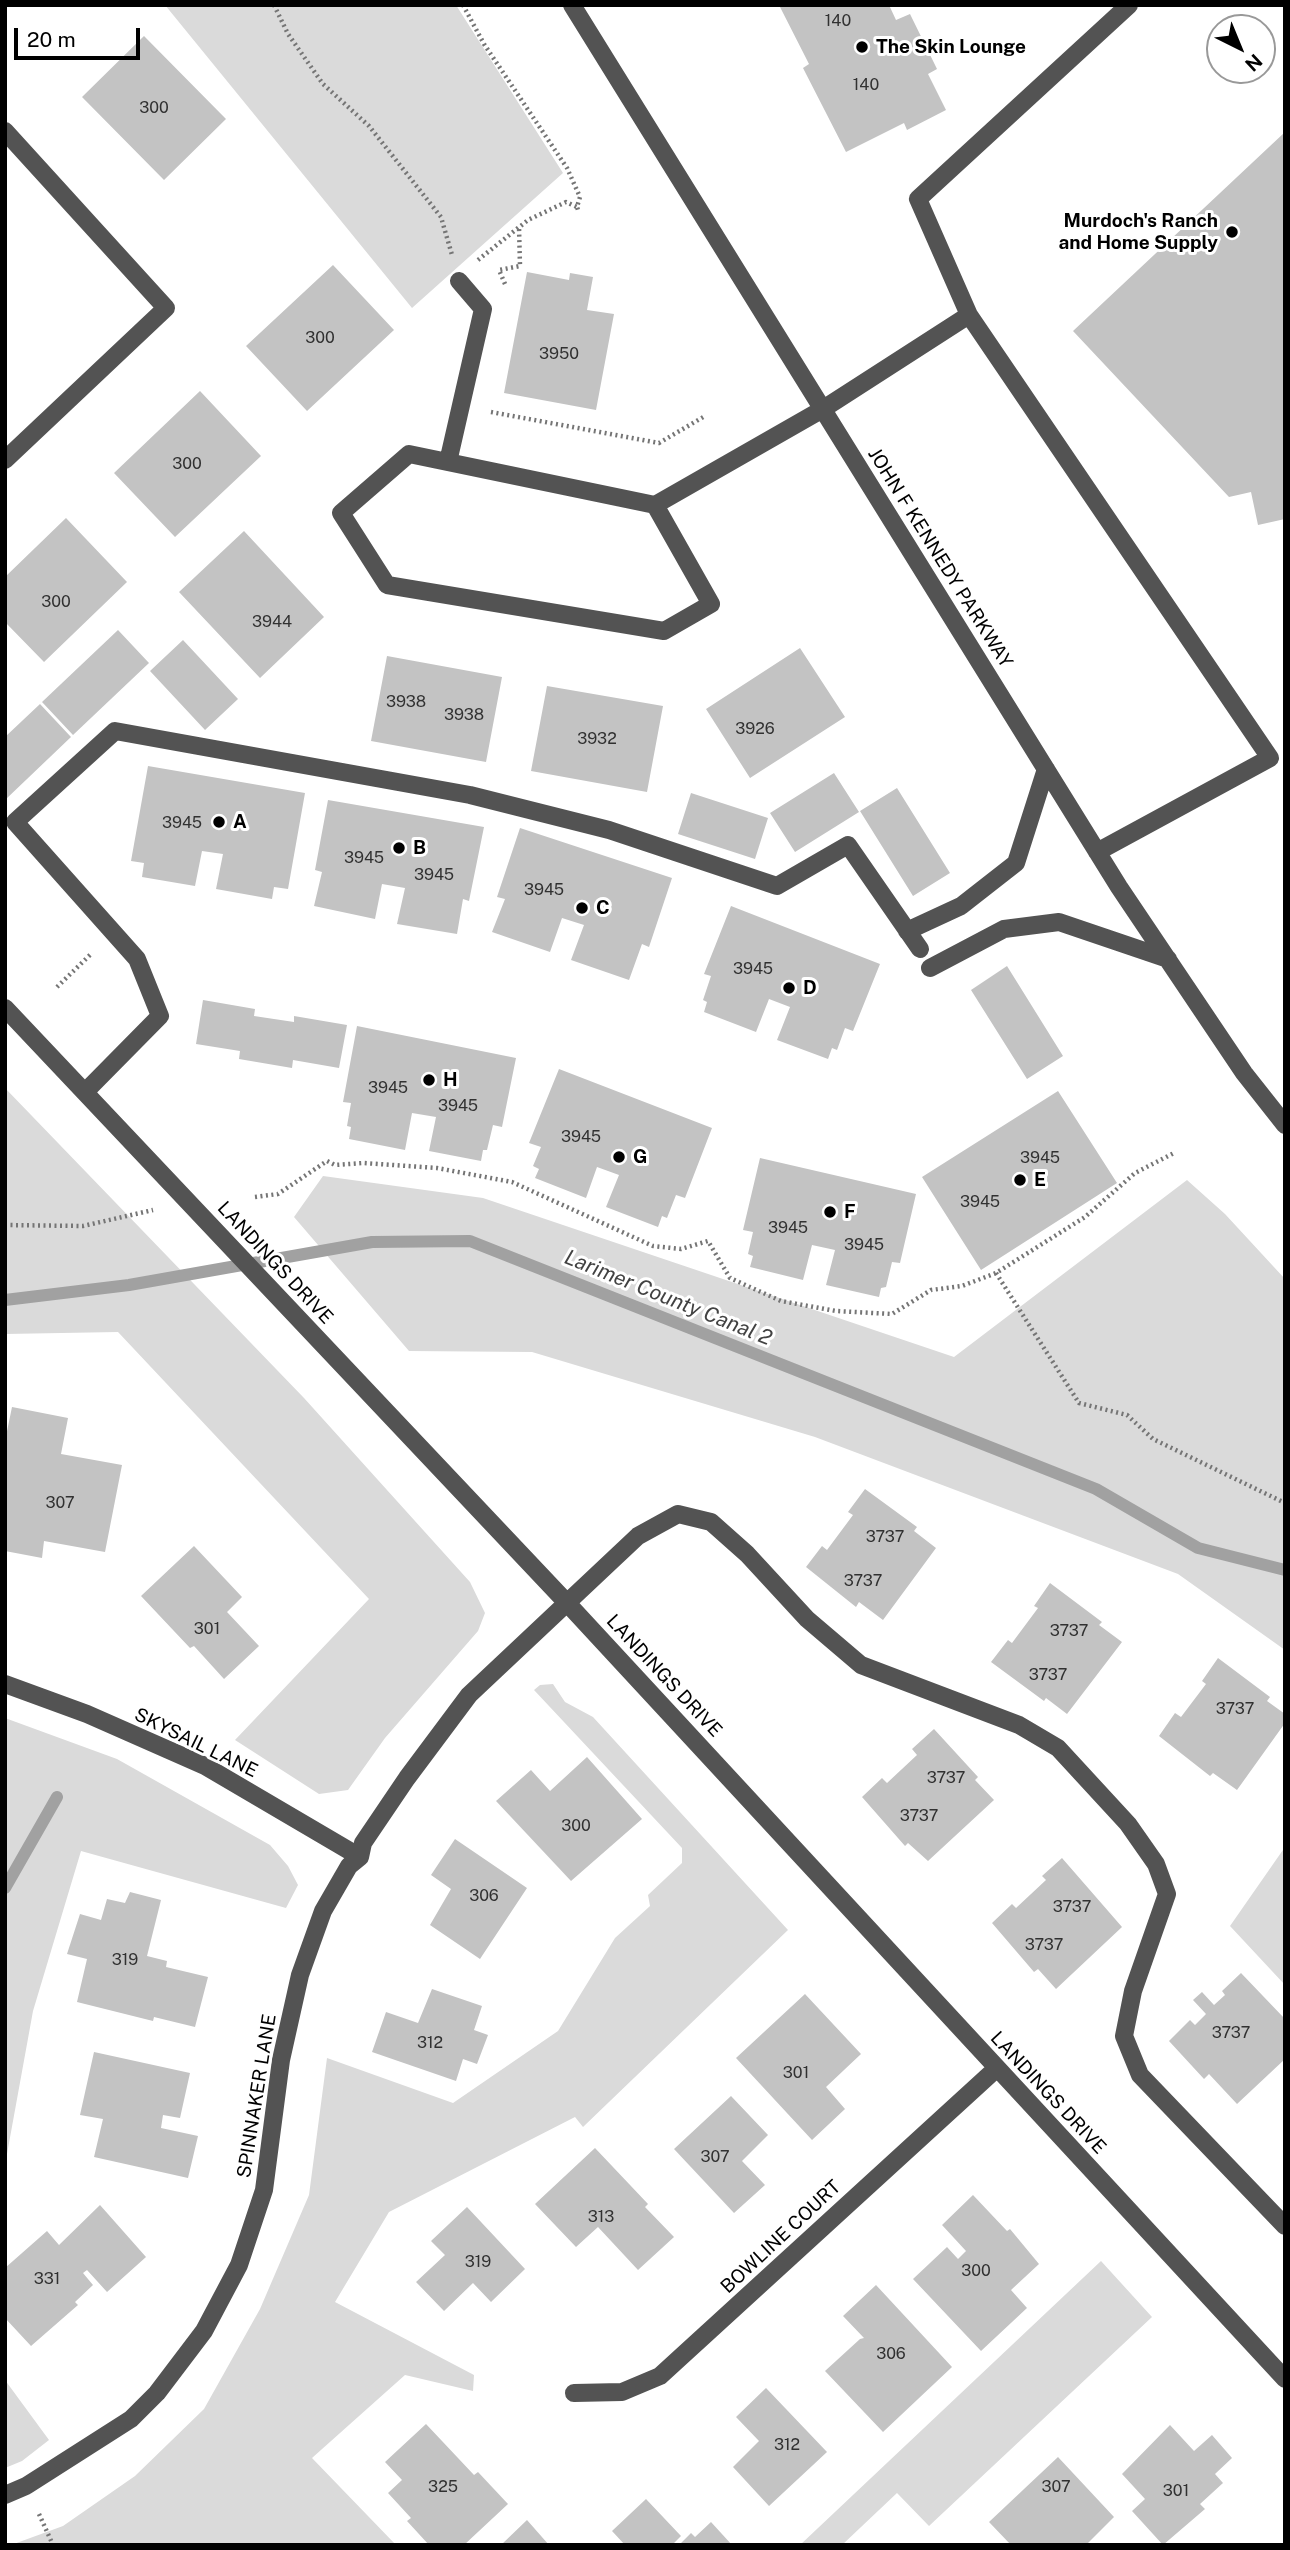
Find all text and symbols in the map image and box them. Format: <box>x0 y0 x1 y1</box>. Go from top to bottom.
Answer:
house number: 140 <box>825 11 851 31</box>
scale bar <box>18 14 144 58</box>
north arrow <box>1206 14 1276 84</box>
text: 20 m <box>27 27 76 52</box>
place label: The Skin Lounge <box>876 36 1026 58</box>
marker: The Skin Lounge <box>854 39 870 55</box>
text: N <box>1241 50 1267 76</box>
house number: 140 <box>853 75 879 95</box>
house number: 300 <box>139 98 169 118</box>
place label: Murdoch's Ranch and Home Supply <box>1059 210 1218 254</box>
marker: Murdoch's Ranch and Home Supply <box>1224 224 1240 240</box>
house number: 300 <box>305 328 335 348</box>
house number: 3950 <box>539 344 579 364</box>
street label: JOHN F KENNEDY PARKWAY <box>863 444 1017 672</box>
house number: 300 <box>172 454 202 474</box>
house number: 300 <box>41 592 71 612</box>
house number: 3944 <box>252 612 292 632</box>
house number: 3938 <box>386 692 426 712</box>
house number: 3938 <box>444 705 484 725</box>
house number: 3926 <box>735 719 775 739</box>
house number: 3932 <box>577 729 617 749</box>
place label: A <box>233 811 247 833</box>
house number: 3945 <box>162 813 202 833</box>
marker: A <box>211 814 227 830</box>
place label: B <box>413 837 426 859</box>
marker: B <box>391 840 407 856</box>
house number: 3945 <box>344 848 384 868</box>
house number: 3945 <box>414 865 454 885</box>
house number: 3945 <box>524 880 564 900</box>
place label: C <box>596 897 610 919</box>
marker: C <box>574 900 590 916</box>
house number: 3945 <box>733 959 773 979</box>
place label: D <box>803 977 817 999</box>
marker: D <box>781 980 797 996</box>
place label: H <box>443 1069 458 1091</box>
marker: H <box>421 1072 437 1088</box>
house number: 3945 <box>368 1078 408 1098</box>
house number: 3945 <box>438 1096 478 1116</box>
house number: 3945 <box>561 1127 601 1147</box>
place label: G <box>633 1146 647 1168</box>
house number: 3945 <box>1020 1148 1060 1168</box>
marker: G <box>611 1149 627 1165</box>
place label: E <box>1034 1169 1046 1191</box>
marker: E <box>1012 1172 1028 1188</box>
house number: 3945 <box>960 1192 1000 1212</box>
street label: LANDINGS DRIVE <box>212 1197 338 1329</box>
place label: F <box>844 1201 856 1223</box>
marker: F <box>822 1204 838 1220</box>
house number: 3945 <box>768 1218 808 1238</box>
house number: 3945 <box>844 1235 884 1255</box>
water label: Larimer County Canal 2 <box>561 1245 775 1351</box>
house number: 307 <box>45 1493 75 1513</box>
house number: 3737 <box>866 1527 904 1547</box>
house number: 3737 <box>844 1571 882 1591</box>
street label: LANDINGS DRIVE <box>601 1610 727 1742</box>
house number: 301 <box>194 1619 220 1639</box>
house number: 3737 <box>1050 1621 1088 1641</box>
house number: 3737 <box>1029 1665 1067 1685</box>
house number: 3737 <box>1216 1699 1254 1719</box>
street label: SKYSAIL LANE <box>131 1703 261 1783</box>
house number: 3737 <box>927 1768 965 1788</box>
house number: 3737 <box>900 1806 938 1826</box>
house number: 300 <box>561 1816 591 1836</box>
house number: 306 <box>469 1886 499 1906</box>
house number: 3737 <box>1053 1897 1091 1917</box>
house number: 3737 <box>1025 1935 1063 1955</box>
house number: 319 <box>112 1950 138 1970</box>
street label: SPINNAKER LANE <box>233 2012 281 2180</box>
house number: 3737 <box>1212 2023 1250 2043</box>
street label: LANDINGS DRIVE <box>985 2027 1111 2159</box>
house number: 312 <box>417 2033 443 2053</box>
house number: 301 <box>783 2063 809 2083</box>
house number: 307 <box>700 2147 730 2167</box>
street label: BOWLINE COURT <box>716 2176 846 2298</box>
house number: 313 <box>588 2207 614 2227</box>
house number: 319 <box>465 2252 491 2272</box>
house number: 300 <box>961 2261 991 2281</box>
house number: 331 <box>34 2269 60 2289</box>
house number: 306 <box>876 2344 906 2364</box>
house number: 312 <box>774 2435 800 2455</box>
house number: 325 <box>428 2477 458 2497</box>
house number: 307 <box>1041 2477 1071 2497</box>
house number: 301 <box>1163 2481 1189 2501</box>

